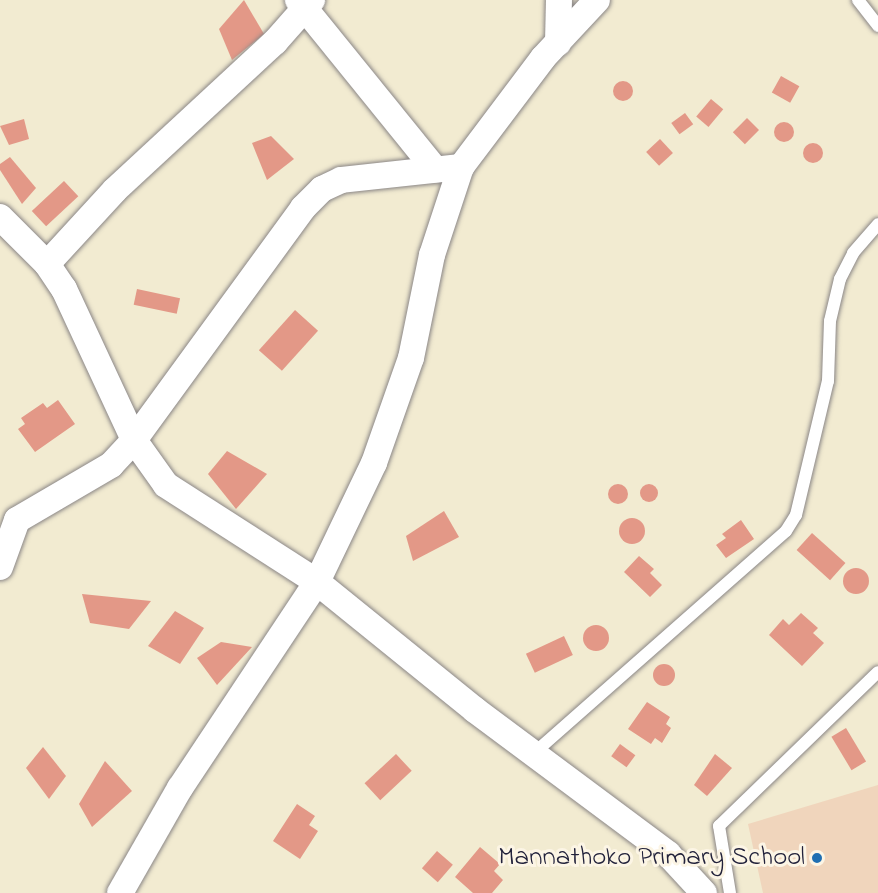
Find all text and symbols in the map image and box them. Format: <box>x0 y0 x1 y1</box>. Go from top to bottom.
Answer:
place label: Mannathoko Primary School <box>498 842 805 874</box>
marker: Mannathoko Primary School <box>810 851 824 865</box>

